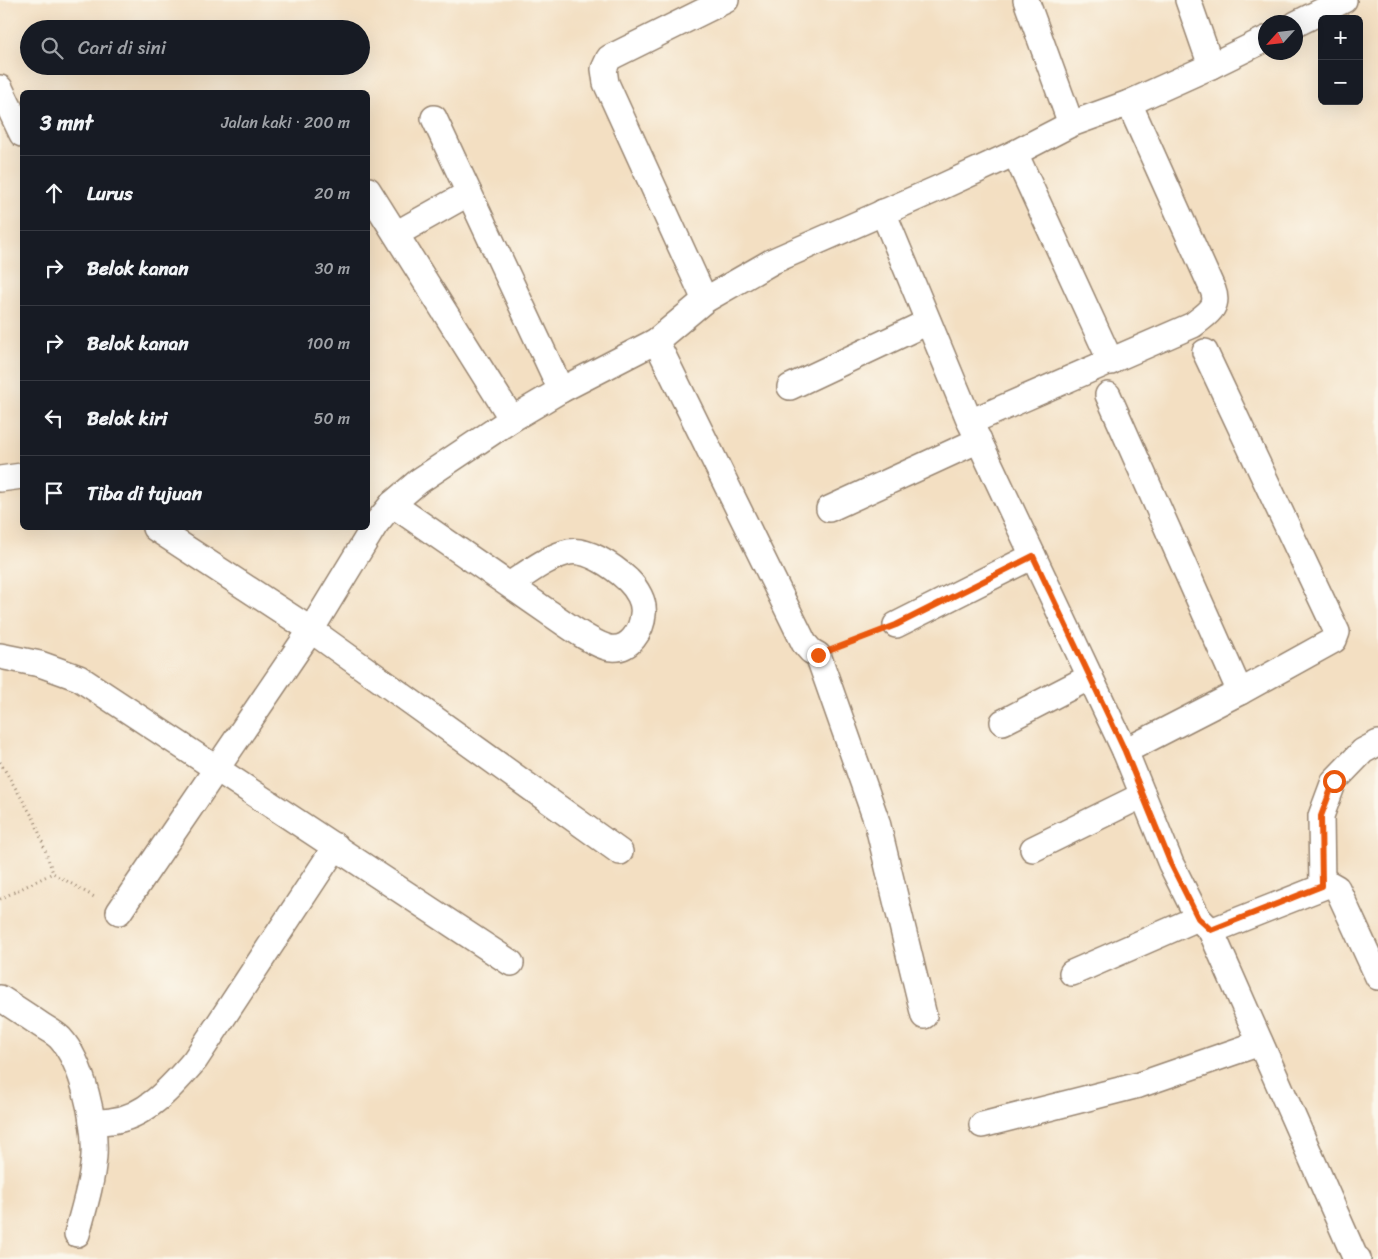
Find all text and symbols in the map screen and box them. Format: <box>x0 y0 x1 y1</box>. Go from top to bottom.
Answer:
north arrow <box>1258 15 1303 60</box>
map controls <box>1318 15 1363 105</box>
button: + <box>1318 15 1363 60</box>
search box <box>20 20 370 75</box>
text: Cari di sini <box>78 31 166 64</box>
icon: search <box>38 34 66 62</box>
button: − <box>1318 60 1363 105</box>
text: 3 mnt <box>40 104 93 142</box>
text: Jalan kaki · 200 m <box>221 108 350 137</box>
text: Lurus <box>87 177 133 210</box>
icon: ahead <box>40 179 68 207</box>
text: 20 m <box>314 179 350 208</box>
text: Belok kanan <box>87 252 189 285</box>
icon: right <box>40 254 68 282</box>
text: 30 m <box>315 254 350 283</box>
text: Belok kanan <box>87 327 189 360</box>
icon: right <box>40 329 68 357</box>
text: 100 m <box>306 329 350 358</box>
text: Belok kiri <box>87 402 167 435</box>
icon: left <box>40 404 68 432</box>
text: 50 m <box>314 404 350 433</box>
text: Tiba di tujuan <box>87 477 202 510</box>
icon: arrive <box>40 479 68 507</box>
route end <box>807 644 830 667</box>
route start <box>1323 770 1346 793</box>

